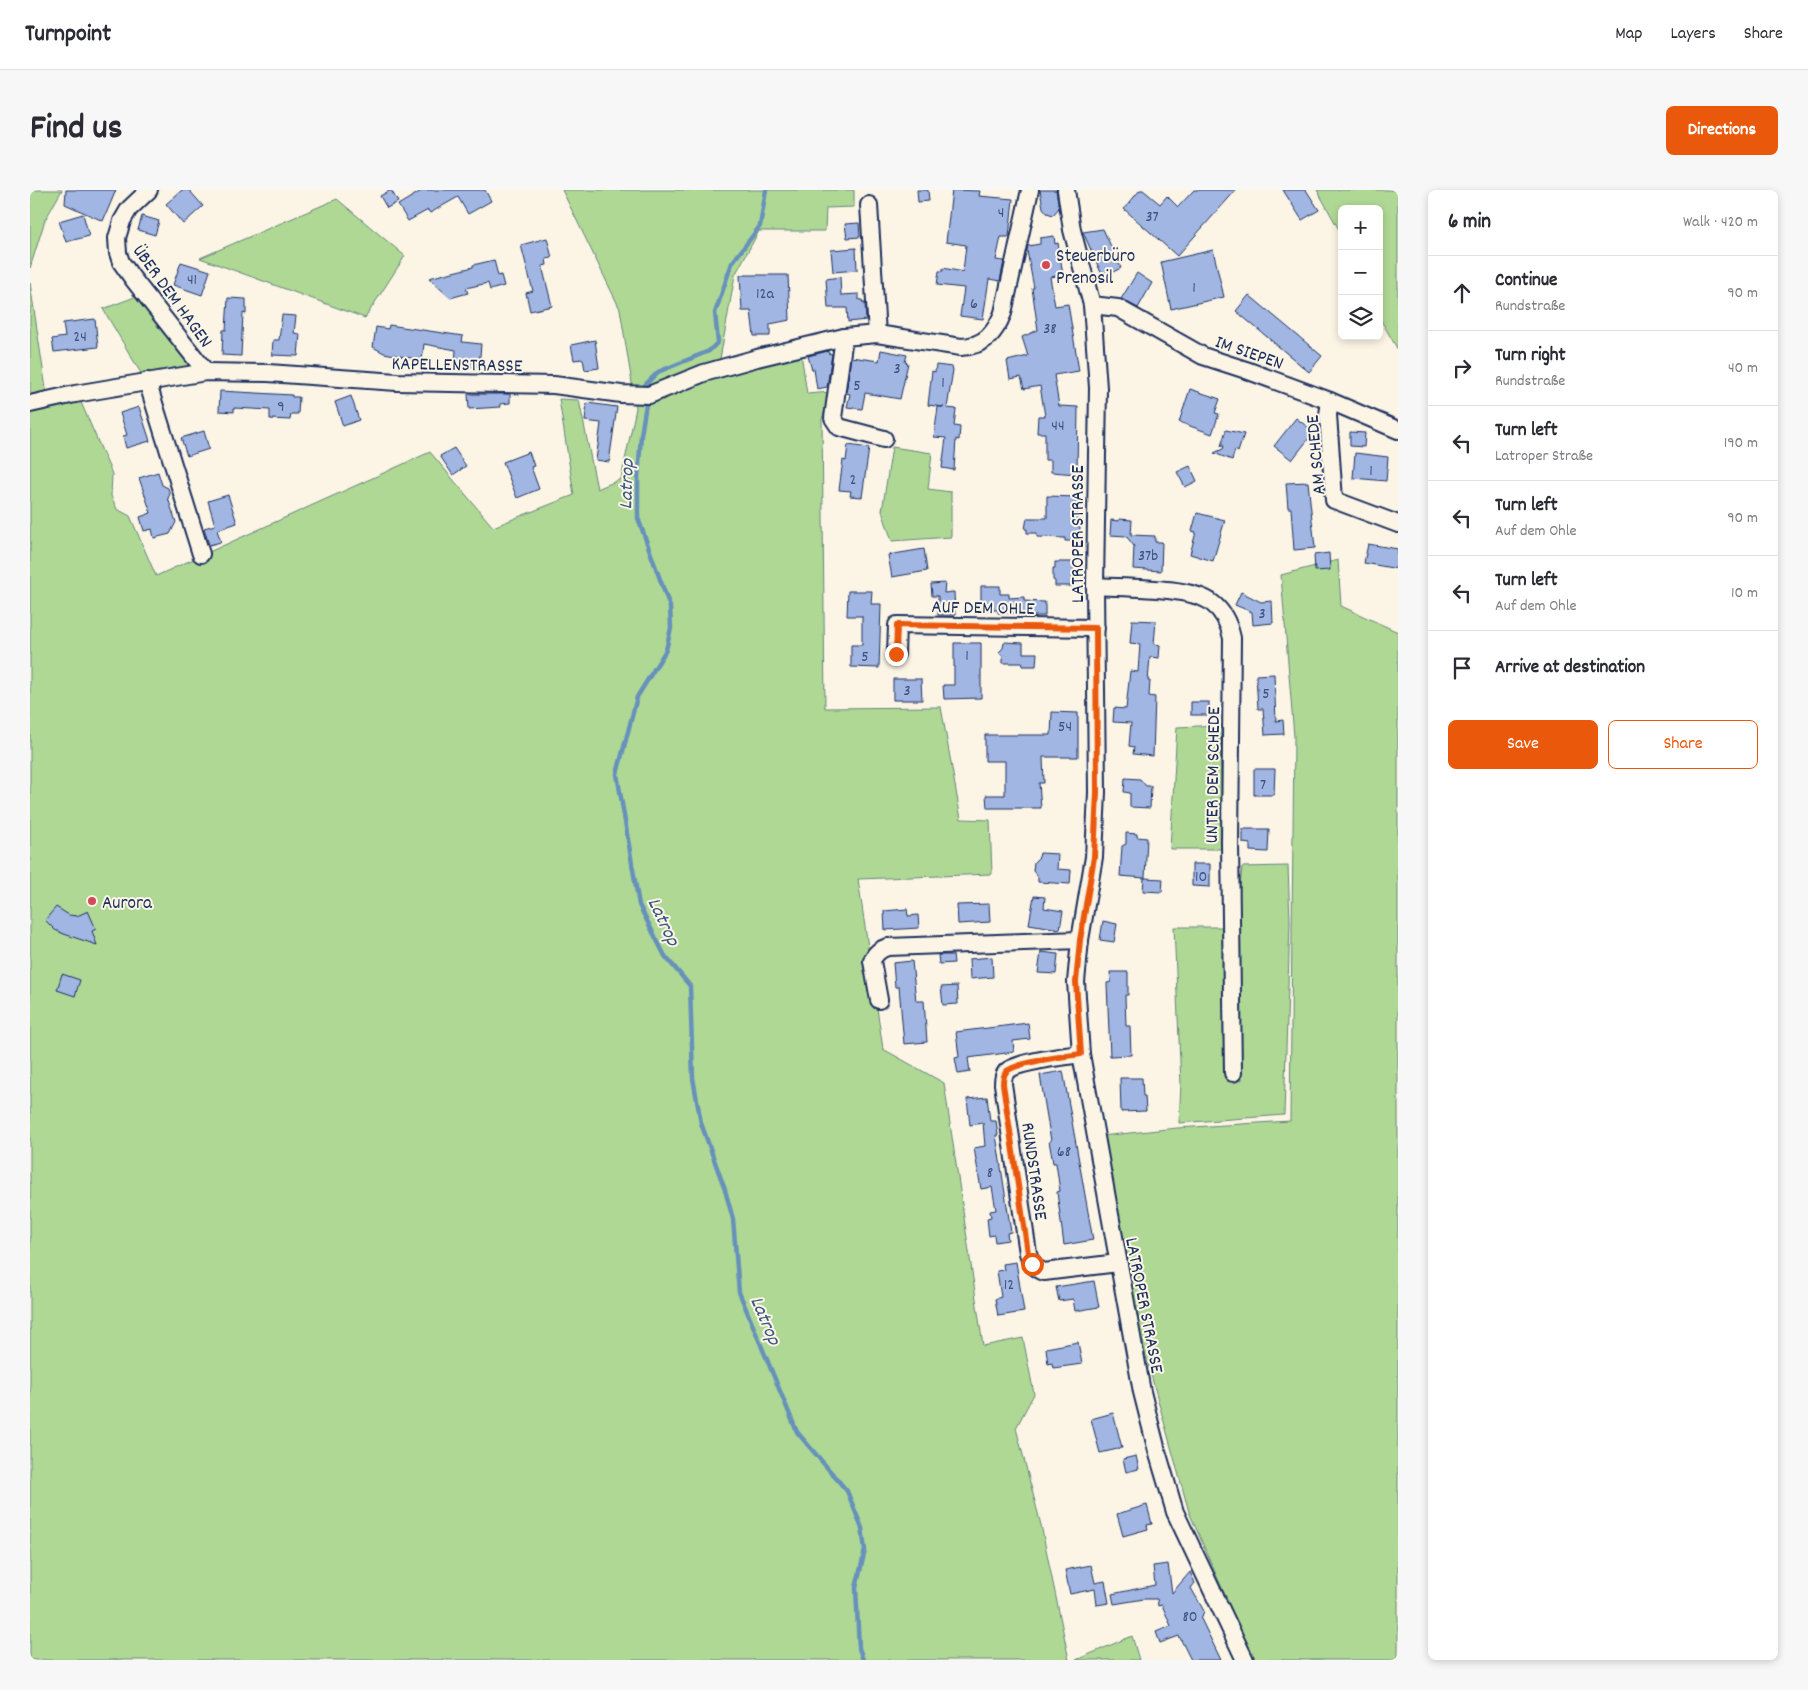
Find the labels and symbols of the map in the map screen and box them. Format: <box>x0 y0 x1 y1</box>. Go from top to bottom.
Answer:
house number: 4 <box>998 202 1004 225</box>
house number: 37 <box>1145 206 1159 229</box>
street label: ÜBER DEM HAGEN <box>125 240 218 354</box>
place label: Steuerbüro Prenosil <box>1056 244 1135 293</box>
marker: Steuerbüro Prenosil <box>1040 259 1052 271</box>
house number: 41 <box>187 269 197 292</box>
house number: 1 <box>1192 277 1196 300</box>
house number: 12a <box>756 283 774 306</box>
house number: 6 <box>970 293 978 316</box>
house number: 38 <box>1043 318 1057 341</box>
house number: 24 <box>73 326 87 349</box>
street label: IM SIEPEN <box>1211 330 1287 379</box>
street label: KAPELLENSTRASSE <box>391 352 523 381</box>
house number: 3 <box>893 358 901 381</box>
house number: 1 <box>941 372 945 395</box>
house number: 5 <box>853 375 861 398</box>
house number: 9 <box>277 396 285 419</box>
street label: AM SCHEDE <box>1301 413 1334 496</box>
house number: 44 <box>1051 415 1065 438</box>
water label: Latrop <box>613 458 643 510</box>
house number: 1 <box>1369 460 1373 483</box>
street label: LATROPER STRASSE <box>1066 465 1093 603</box>
house number: 2 <box>850 469 857 492</box>
house number: 37b <box>1138 545 1158 568</box>
street label: AUF DEM OHLE <box>931 595 1035 624</box>
house number: 3 <box>1258 603 1266 626</box>
route end <box>885 643 908 666</box>
house number: 1 <box>965 645 969 668</box>
house number: 5 <box>861 646 869 669</box>
house number: 3 <box>903 680 911 703</box>
house number: 5 <box>1262 683 1270 706</box>
street label: UNTER DEM SCHEDE <box>1200 706 1229 844</box>
house number: 54 <box>1058 716 1072 739</box>
house number: 7 <box>1260 774 1266 797</box>
house number: 10 <box>1195 866 1207 889</box>
place label: Aurora <box>102 891 153 918</box>
water label: Latrop <box>639 893 686 952</box>
marker: Aurora <box>86 895 98 907</box>
street label: RUNDSTRASSE <box>1012 1121 1053 1223</box>
house number: 68 <box>1057 1141 1071 1164</box>
house number: 8 <box>987 1162 993 1185</box>
street label: LATROPER STRASSE <box>1116 1235 1169 1376</box>
route start <box>1021 1253 1044 1276</box>
house number: 12 <box>1004 1274 1014 1297</box>
water label: Latrop <box>741 1292 787 1351</box>
house number: 80 <box>1182 1606 1198 1629</box>

